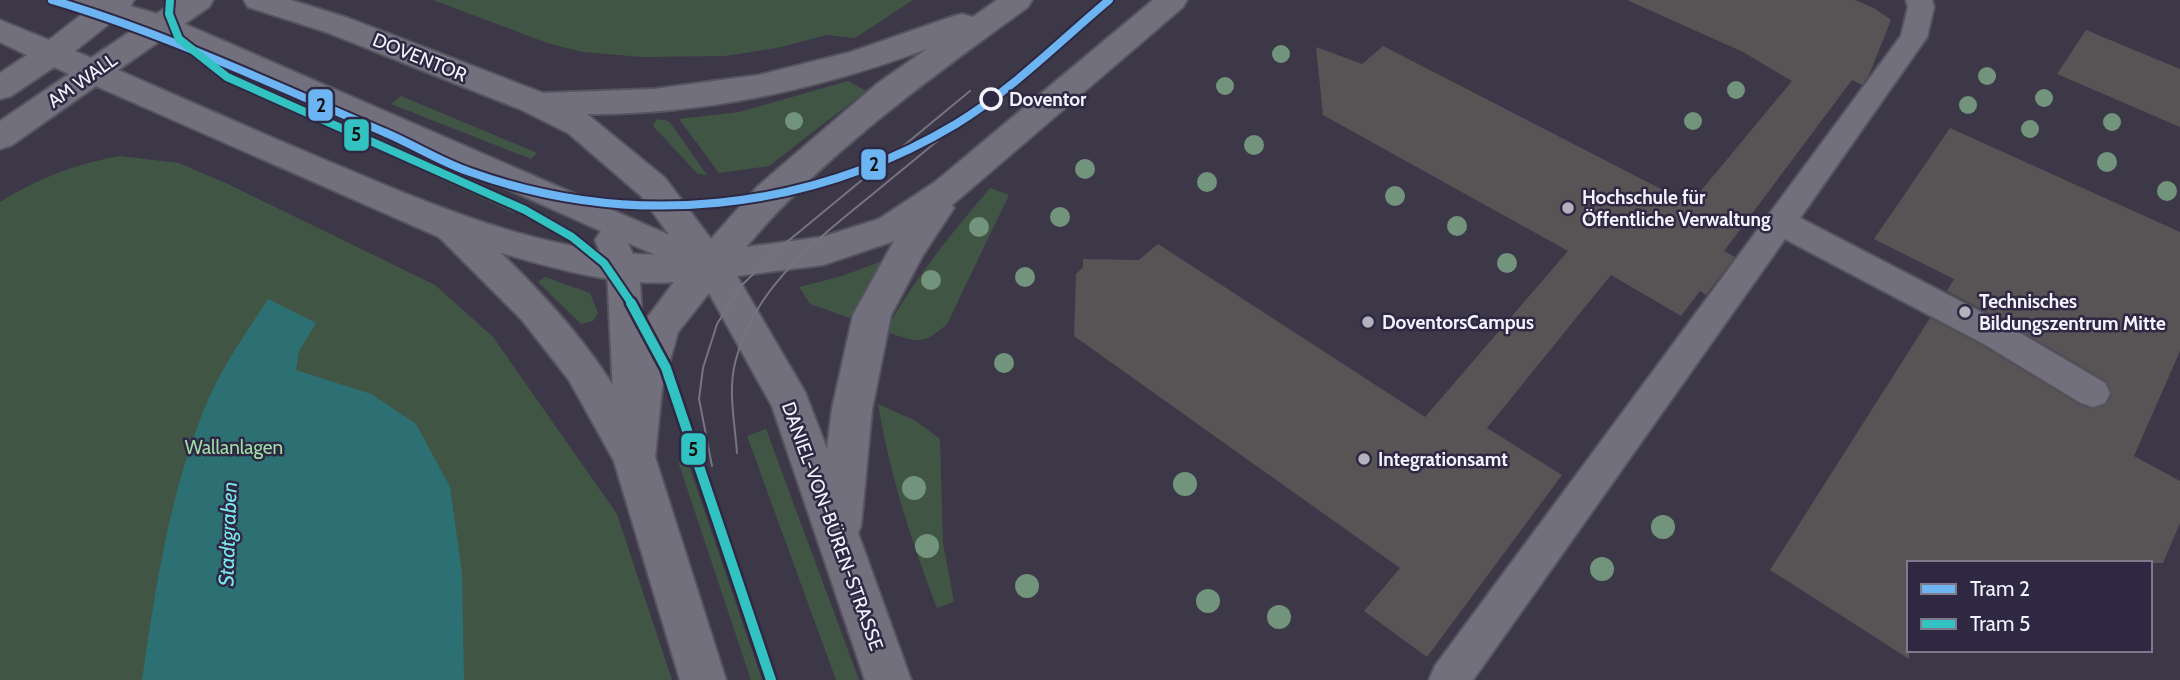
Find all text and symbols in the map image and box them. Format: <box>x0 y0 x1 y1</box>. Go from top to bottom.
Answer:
street label: DOVENTOR <box>369 28 471 87</box>
street label: AM WALL <box>43 48 122 113</box>
line badge: 2 <box>307 88 334 122</box>
marker: Doventor <box>980 88 1002 110</box>
place label: Doventor <box>1009 88 1087 111</box>
text: 2 <box>316 94 326 117</box>
line badge: 5 <box>343 118 370 152</box>
text: 5 <box>351 123 361 146</box>
line badge: 2 <box>860 148 887 181</box>
text: 2 <box>869 153 879 176</box>
place label: Hochschule für Öffentliche Verwaltung <box>1582 186 1771 231</box>
marker: Hochschule für Öffentliche Verwaltung <box>1560 200 1576 216</box>
place label: Technisches Bildungszentrum Mitte <box>1979 290 2166 335</box>
marker: Technisches Bildungszentrum Mitte <box>1957 304 1973 320</box>
place label: DoventorsCampus <box>1382 311 1534 334</box>
marker: DoventorsCampus <box>1360 314 1376 330</box>
street label: DANIEL-VON-BÜREN-STRASSE <box>777 399 888 654</box>
line badge: 5 <box>680 432 707 466</box>
park label: Wallanlagen <box>185 436 283 459</box>
text: 5 <box>688 438 698 461</box>
place label: Integrationsamt <box>1378 448 1508 471</box>
marker: Integrationsamt <box>1356 451 1372 467</box>
water label: Stadtgraben <box>213 481 242 587</box>
legend <box>1907 561 2152 652</box>
text: Tram 2 <box>1970 576 2030 601</box>
text: Tram 5 <box>1970 611 2030 636</box>

